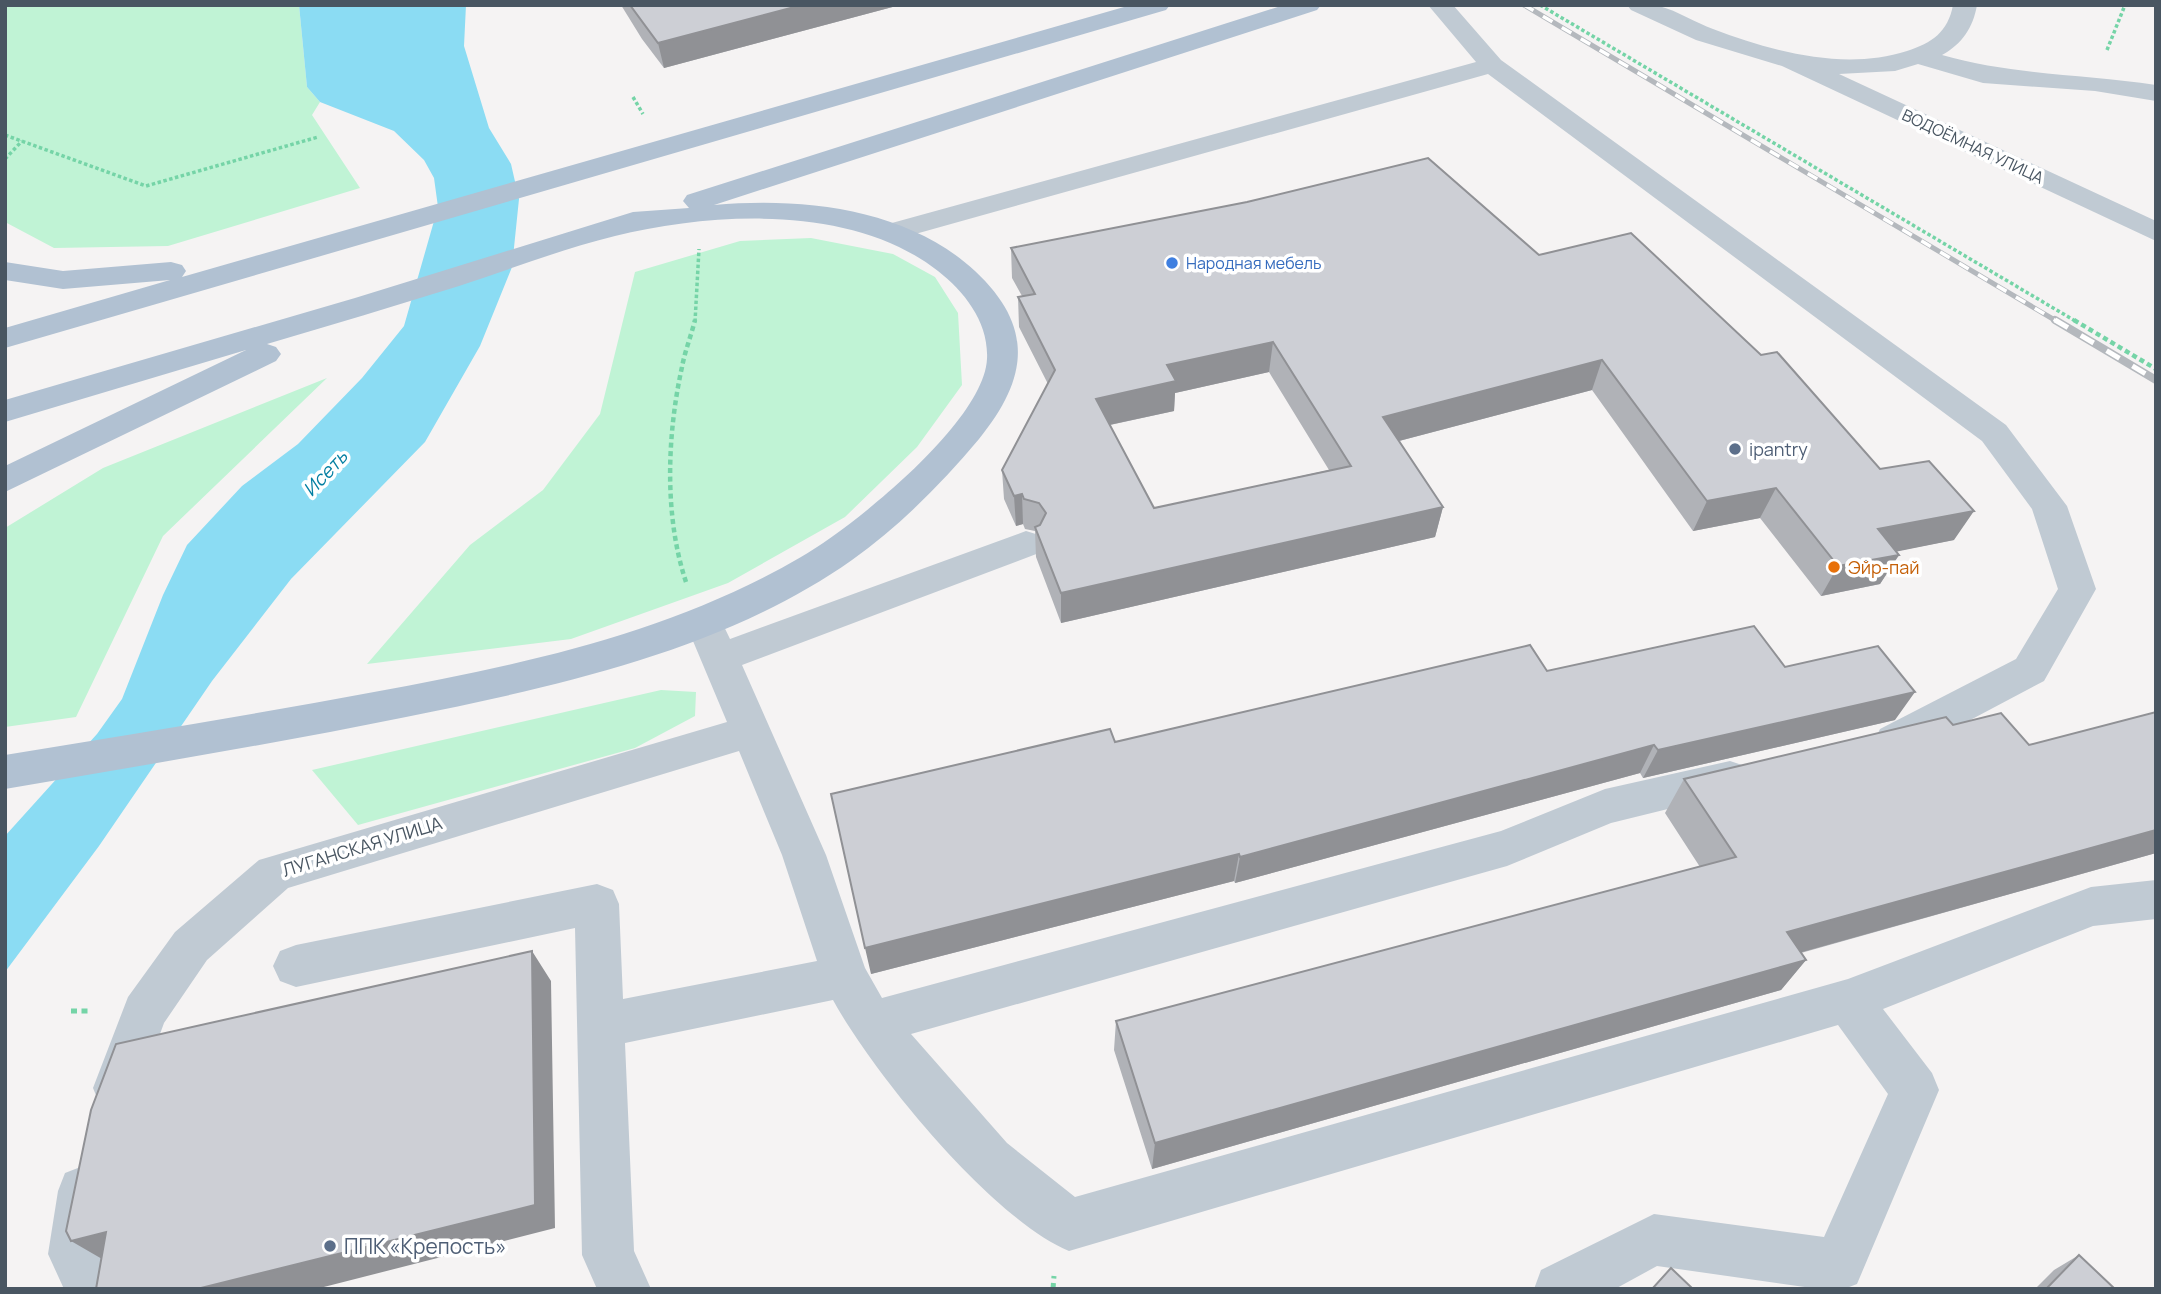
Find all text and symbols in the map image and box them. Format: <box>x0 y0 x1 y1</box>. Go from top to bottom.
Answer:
street label: ВОДОЁМНАЯ УЛИЦА <box>1899 103 2047 189</box>
place label: Народная мебель <box>1186 252 1322 274</box>
marker: Народная мебель <box>1164 255 1180 271</box>
place label: ipantry <box>1749 437 1808 461</box>
marker: ipantry <box>1727 441 1743 457</box>
water label: Исеть <box>297 444 354 502</box>
place label: Эйр-пай <box>1848 555 1920 579</box>
marker: Эйр-пай <box>1826 559 1842 575</box>
street label: ЛУГАНСКАЯ УЛИЦА <box>279 810 445 882</box>
place label: ППК «Крепость» <box>344 1232 507 1260</box>
marker: ППК «Крепость» <box>322 1238 338 1254</box>

